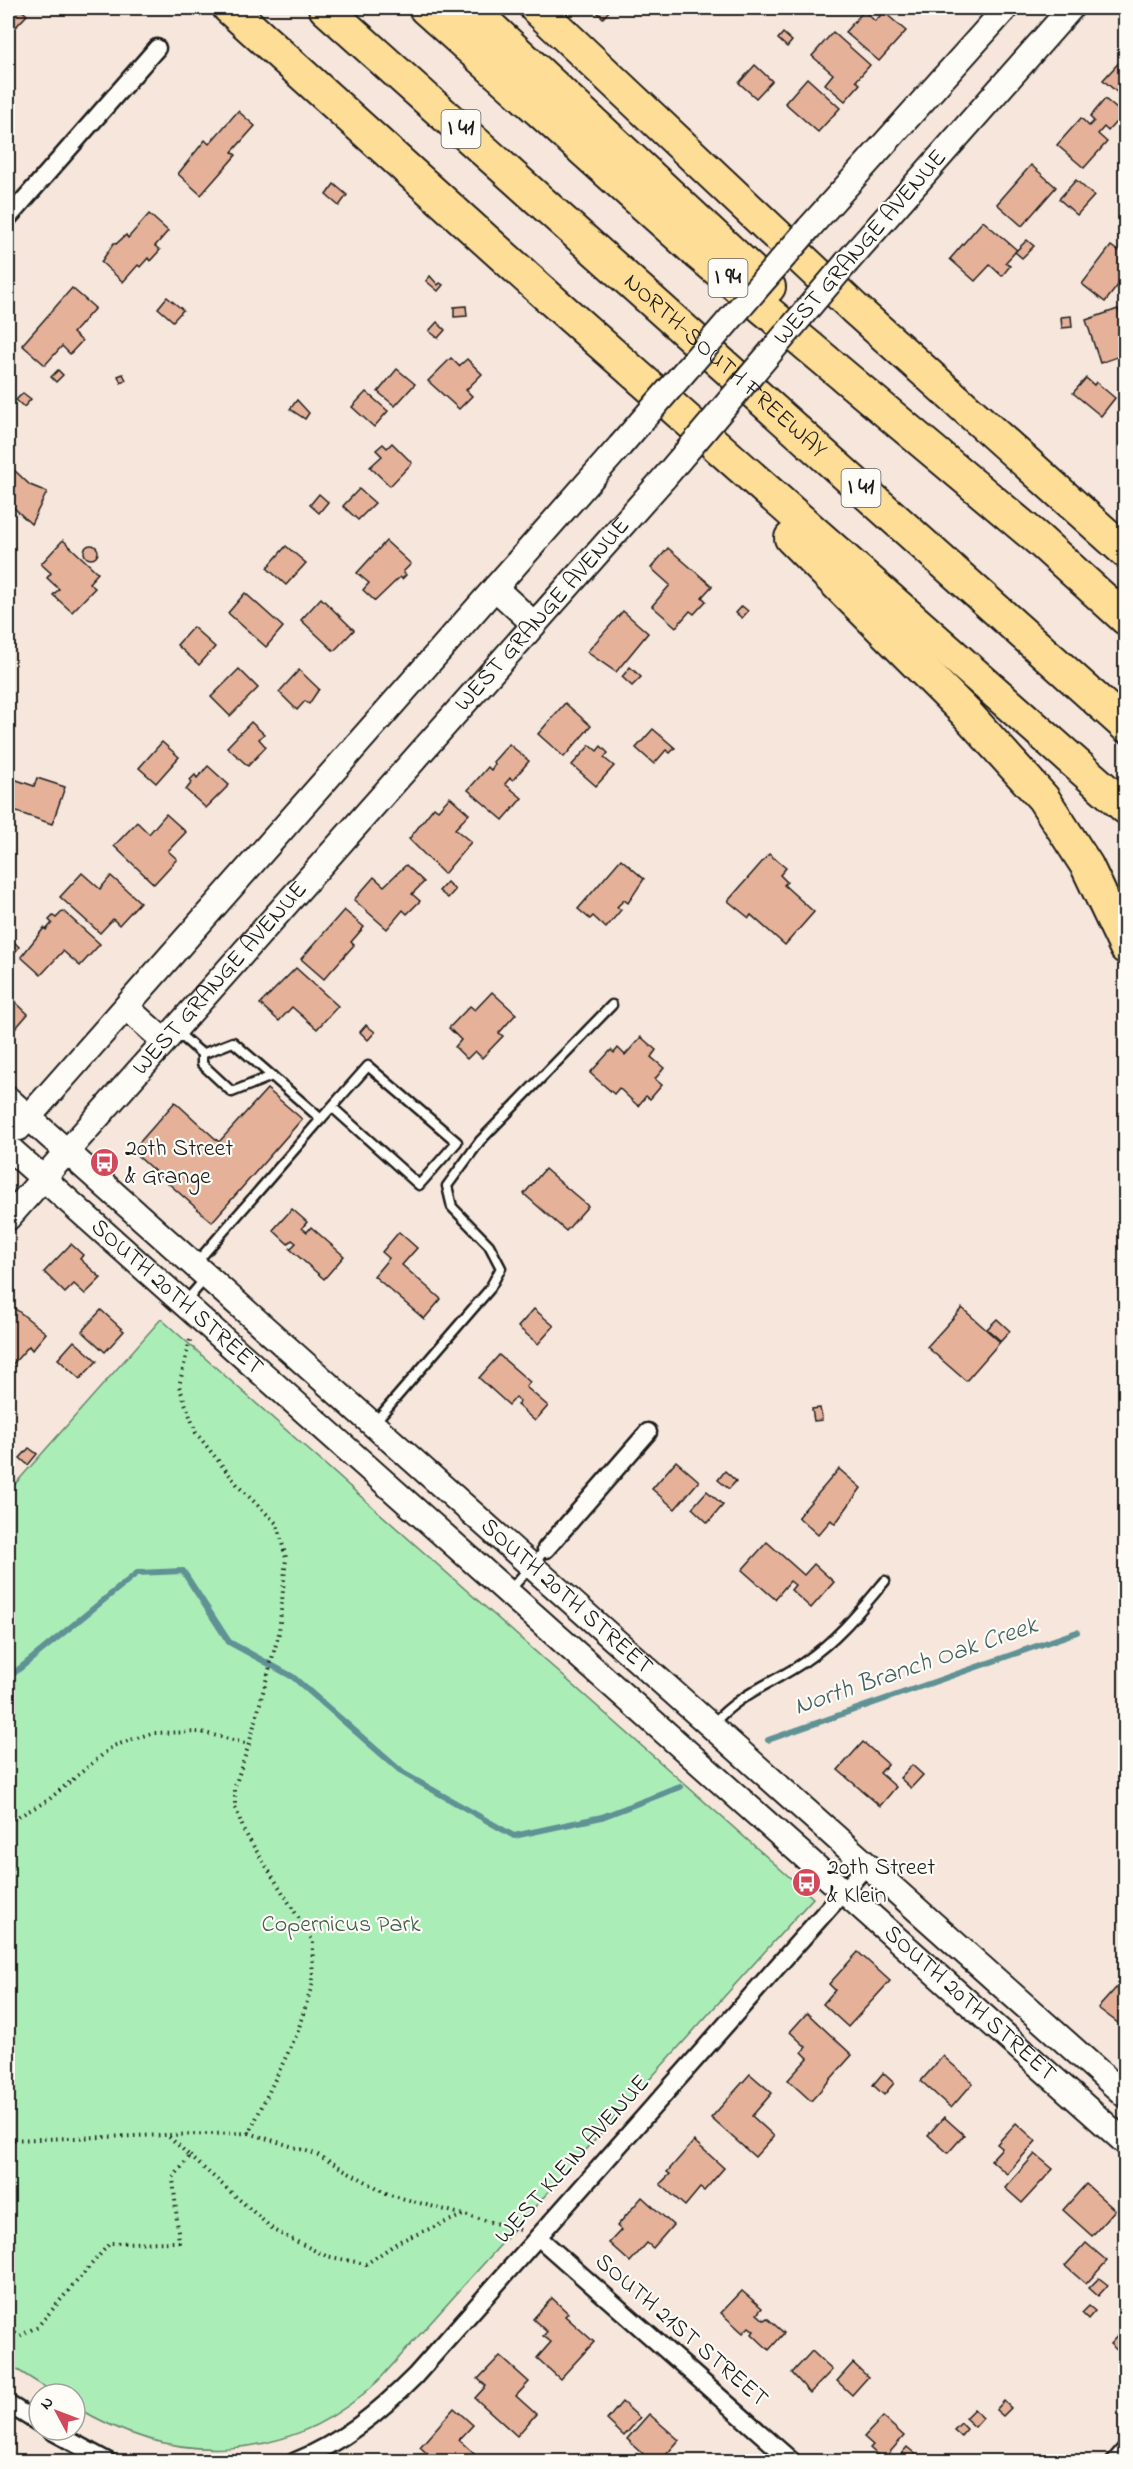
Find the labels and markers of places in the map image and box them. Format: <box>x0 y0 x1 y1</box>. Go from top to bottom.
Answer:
place label: 20th Street & Grange <box>125 1132 233 1195</box>
bus stop icon: 20th Street & Grange <box>88 1147 120 1179</box>
place label: 20th Street & Klein <box>827 1851 935 1914</box>
bus stop icon: 20th Street & Klein <box>790 1866 822 1898</box>

